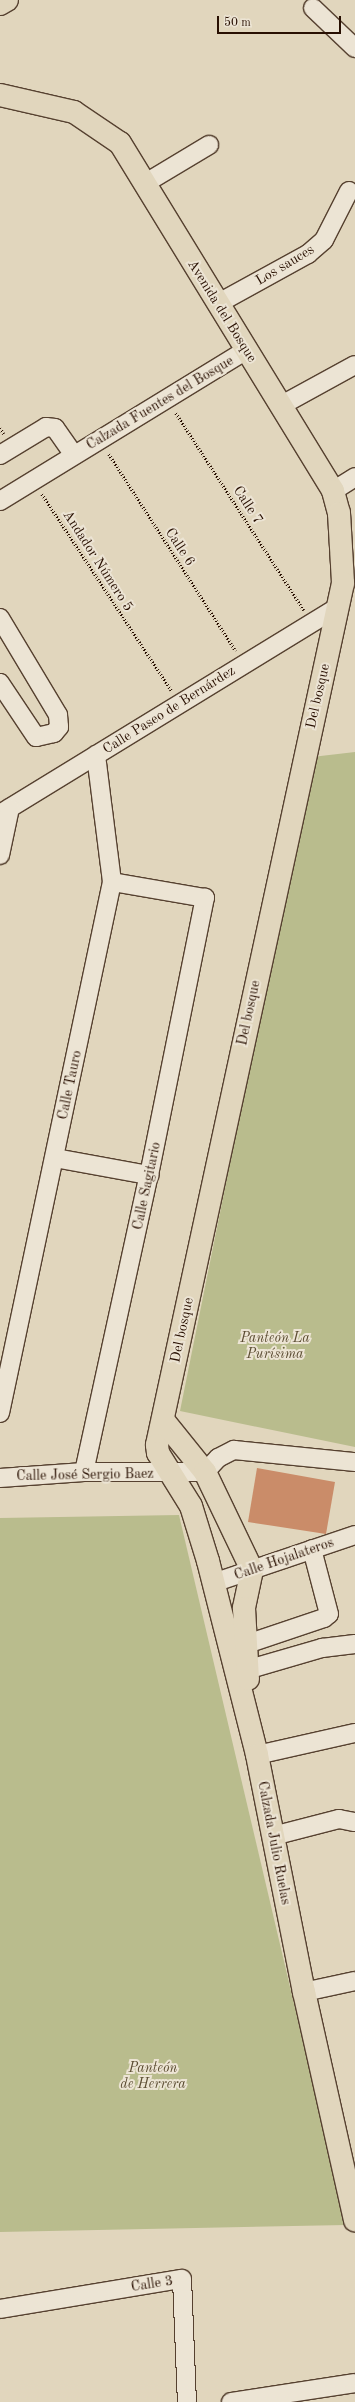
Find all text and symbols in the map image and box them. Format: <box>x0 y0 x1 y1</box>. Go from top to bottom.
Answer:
scale bar <box>219 8 343 34</box>
text: 50 m <box>224 17 251 29</box>
street label: Los sauces <box>253 241 317 289</box>
street label: Avenida del Bosque <box>184 257 260 365</box>
street label: Calzada Fuentes del Bosque <box>83 352 237 454</box>
street label: Calle 7 <box>229 483 267 527</box>
street label: Andador Número 5 <box>59 507 137 615</box>
street label: Calle 6 <box>161 525 199 569</box>
street label: Calle Paseo de Bernárdez <box>100 662 238 758</box>
street label: Del bosque <box>302 662 334 730</box>
street label: Del bosque <box>234 979 264 1047</box>
street label: Calle Tauro <box>54 1049 86 1121</box>
street label: Calle Sagitario <box>129 1141 165 1231</box>
street label: Del bosque <box>167 1296 197 1364</box>
park label: Panteón La Purísima <box>240 1330 310 1362</box>
street label: Calle José Sergio Baez <box>16 1465 154 1485</box>
street label: Calle Hojalateros <box>232 1534 336 1584</box>
street label: Calzada Julio Ruelas <box>254 1780 294 1906</box>
park label: Panteón de Herrera <box>120 2060 186 2092</box>
street label: Calle 3 <box>130 2272 174 2296</box>

